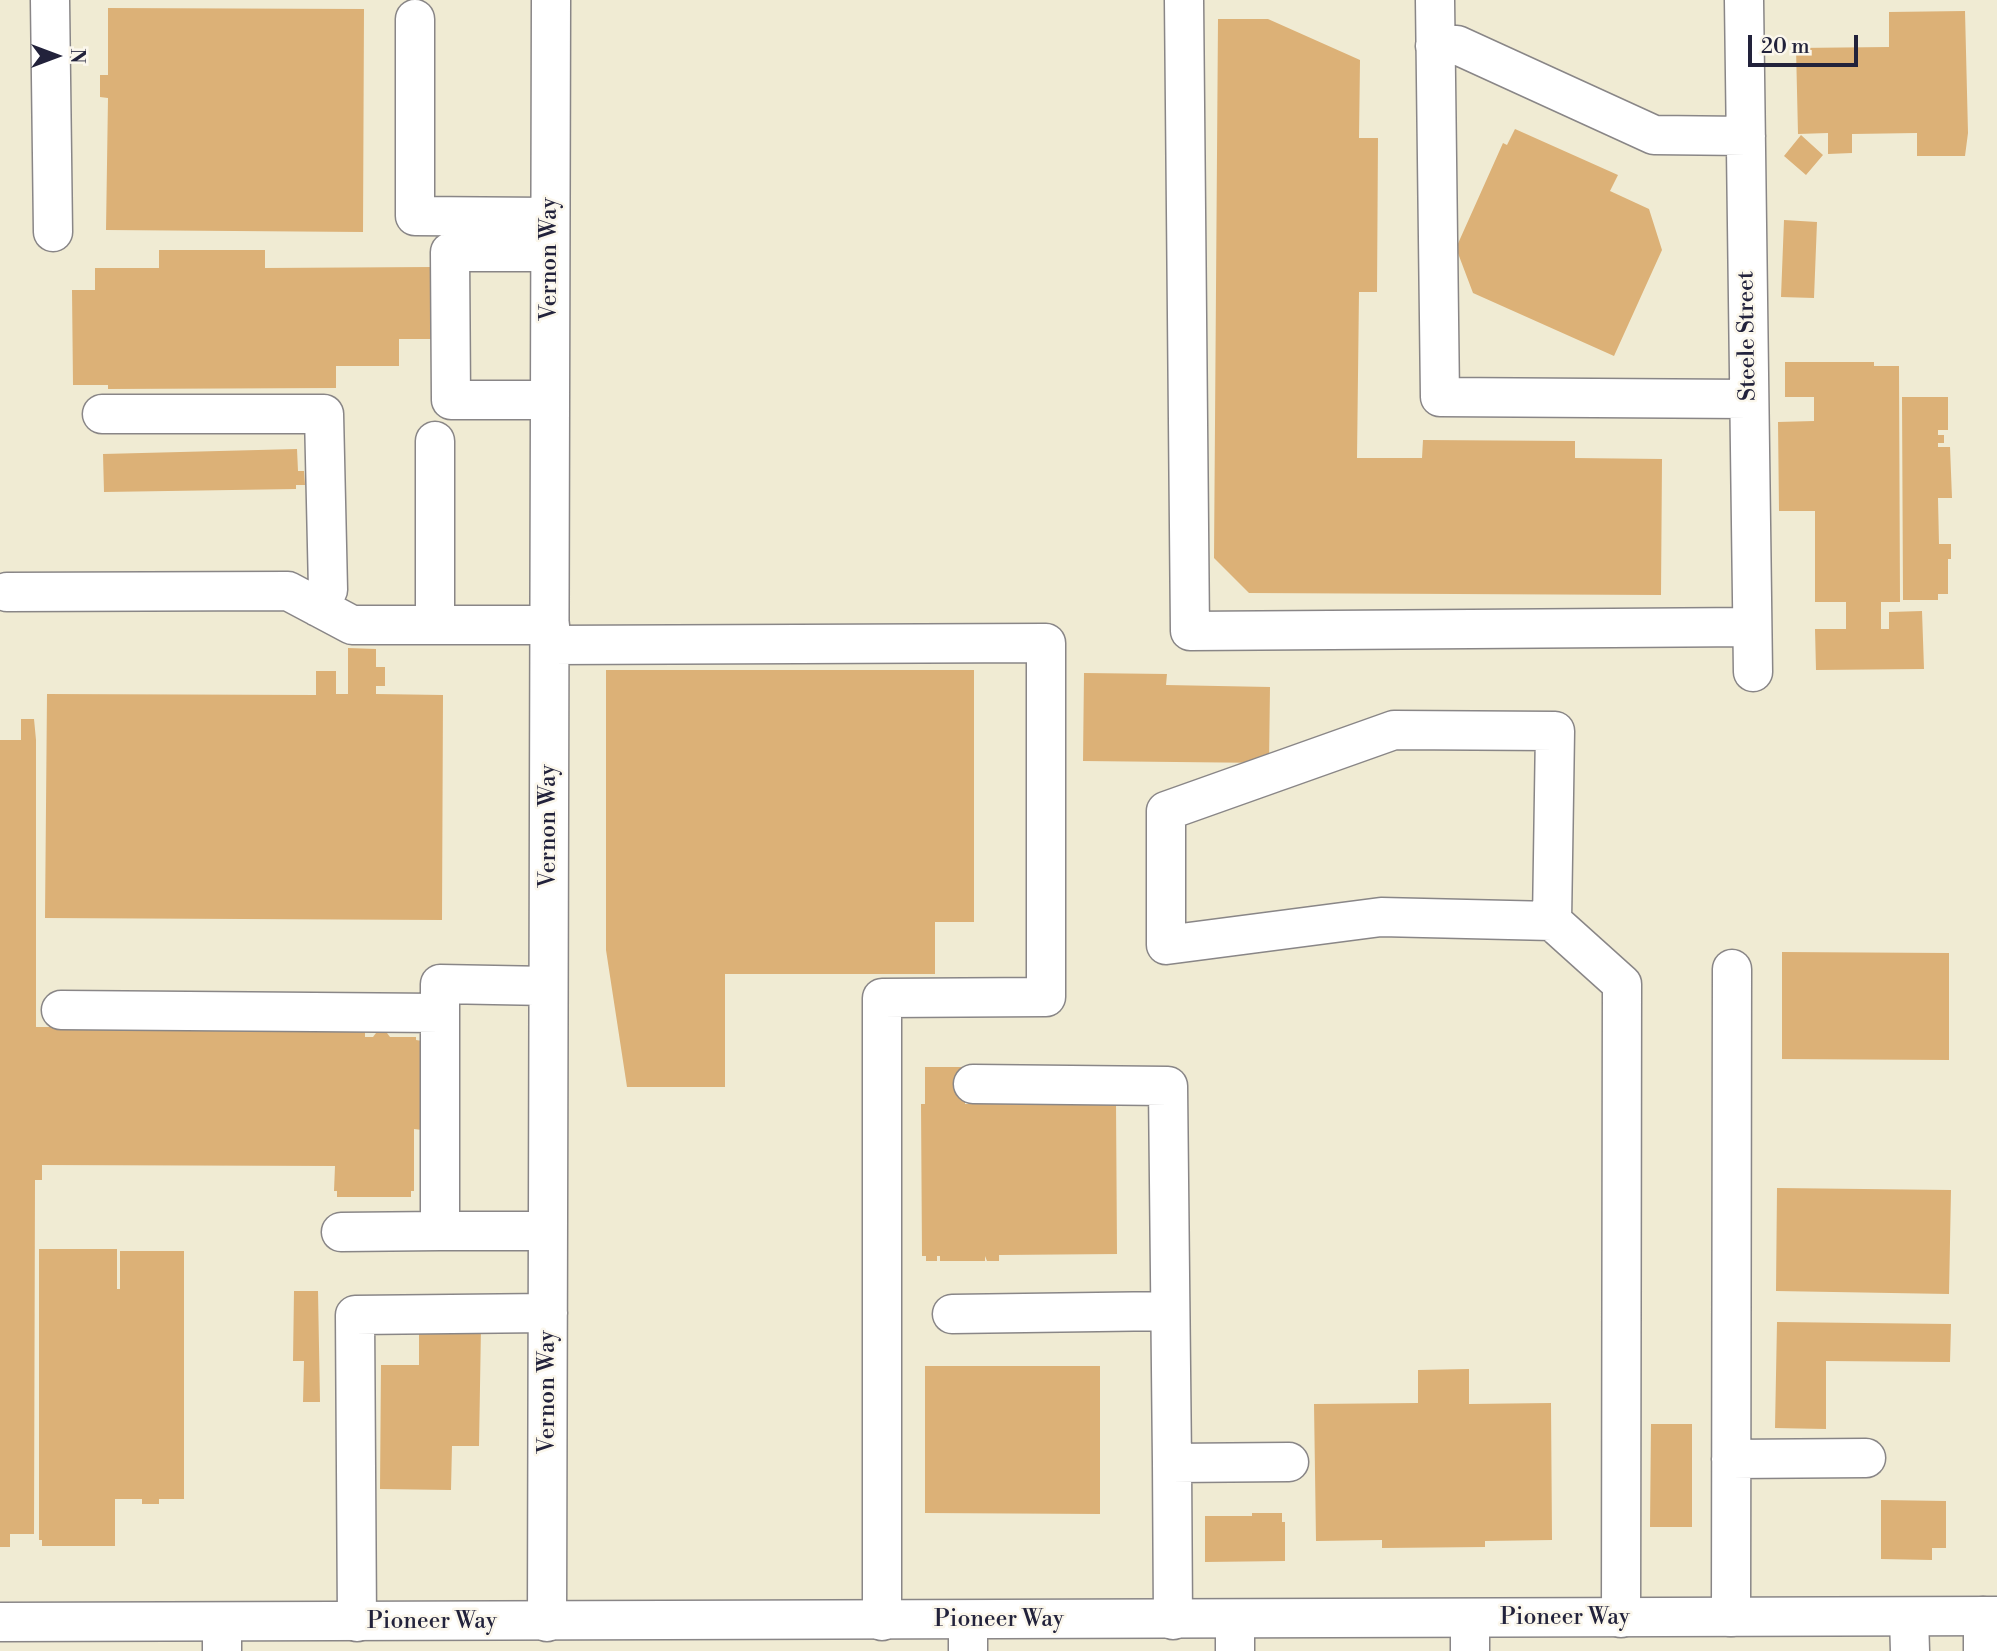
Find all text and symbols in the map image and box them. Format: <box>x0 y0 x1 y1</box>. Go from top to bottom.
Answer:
north arrow <box>21 21 91 91</box>
scale bar <box>1752 21 1862 65</box>
text: 20 m <box>1761 34 1810 60</box>
text: N <box>65 48 89 64</box>
street label: Vernon Way <box>536 197 564 321</box>
street label: Steele Street <box>1733 271 1763 401</box>
street label: Vernon Way <box>535 764 563 888</box>
street label: Vernon Way <box>534 1330 562 1454</box>
street label: Pioneer Way <box>1500 1604 1630 1632</box>
street label: Pioneer Way <box>934 1606 1064 1634</box>
street label: Pioneer Way <box>367 1608 497 1636</box>

